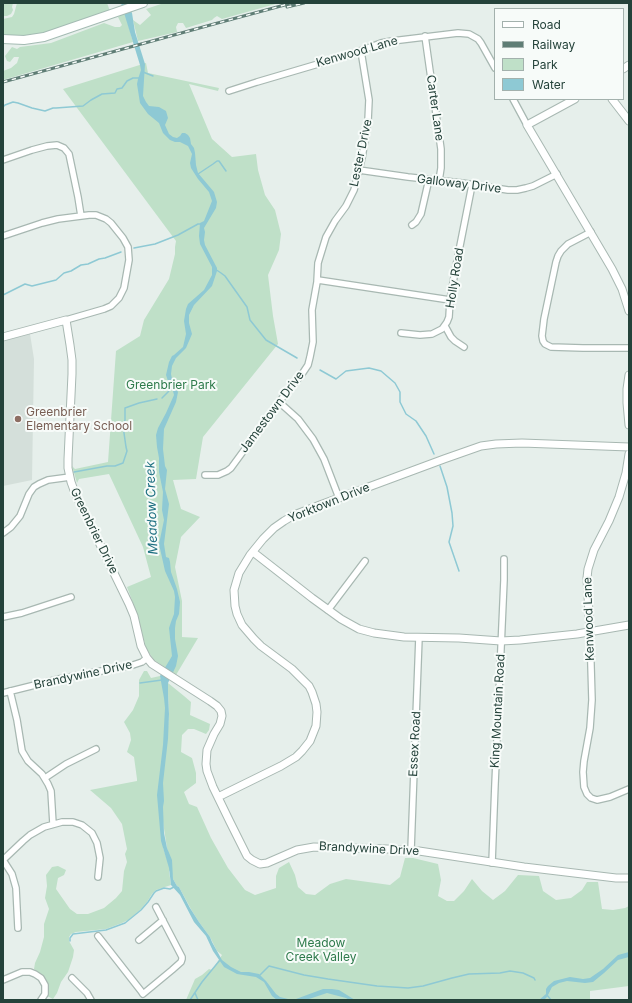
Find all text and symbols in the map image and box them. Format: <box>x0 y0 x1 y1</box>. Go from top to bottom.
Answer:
legend <box>494 8 624 100</box>
text: Road <box>532 17 561 32</box>
street label: Kenwood Lane <box>315 34 399 70</box>
text: Railway <box>532 37 575 52</box>
text: Park <box>532 57 558 72</box>
street label: Carter Lane <box>423 74 447 142</box>
text: Water <box>532 77 565 92</box>
street label: Lester Drive <box>347 118 375 188</box>
street label: Galloway Drive <box>416 172 502 196</box>
street label: Holly Road <box>443 247 467 309</box>
street label: Jamestown Drive <box>237 368 307 456</box>
park label: Greenbrier Park <box>126 378 216 392</box>
place label: Greenbrier Elementary School <box>26 405 132 433</box>
marker: Greenbrier Elementary School <box>13 414 23 424</box>
water label: Meadow Creek <box>143 461 161 555</box>
street label: Yorktown Drive <box>286 480 372 526</box>
street label: Greenbrier Drive <box>67 486 121 576</box>
street label: Kenwood Lane <box>580 577 598 661</box>
street label: King Mountain Road <box>488 654 508 768</box>
street label: Brandywine Drive <box>32 658 134 692</box>
street label: Essex Road <box>406 711 424 777</box>
street label: Brandywine Drive <box>319 839 419 859</box>
park label: Meadow Creek Valley <box>286 936 356 964</box>

